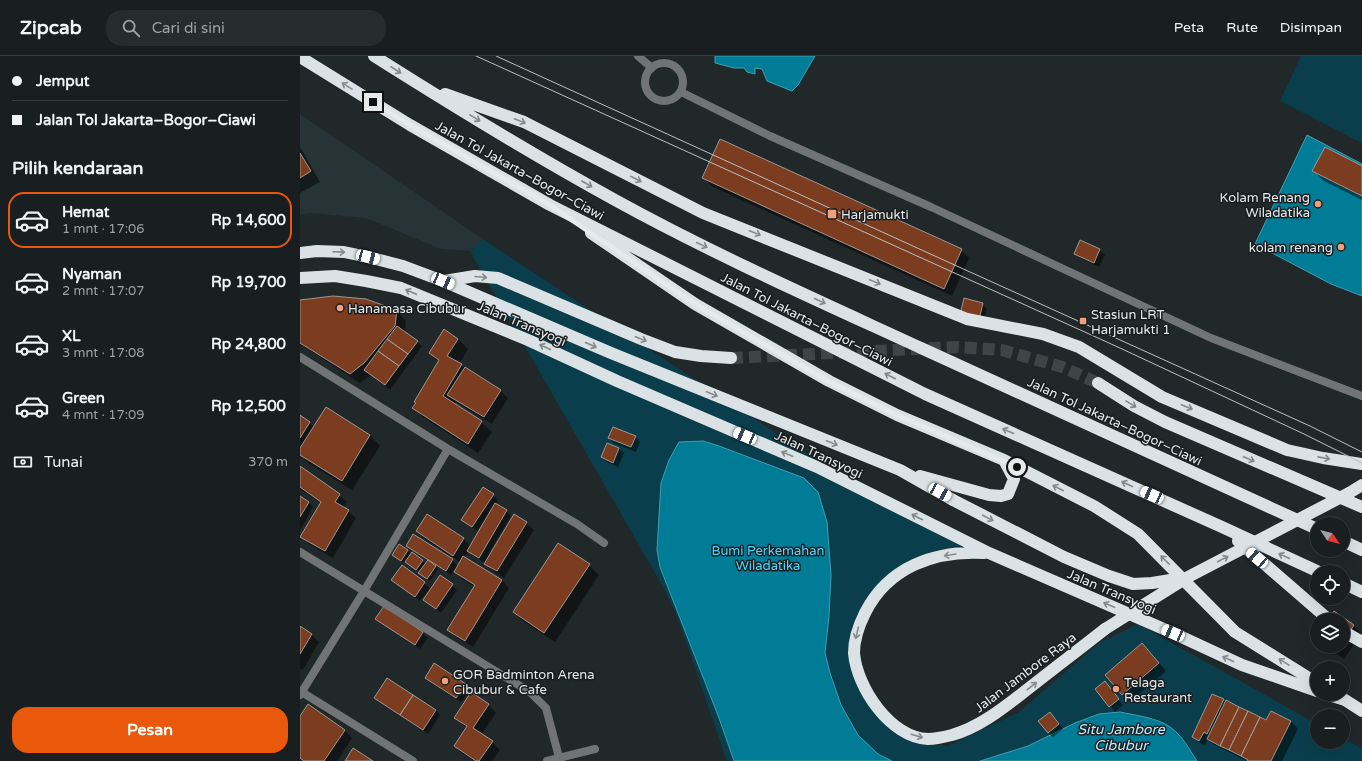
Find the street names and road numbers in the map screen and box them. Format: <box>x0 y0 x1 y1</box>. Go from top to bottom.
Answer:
street label: Jalan Tol Jakarta–Bogor–Ciawi <box>432 118 607 224</box>
street label: Jalan Tol Jakarta–Bogor–Ciawi <box>718 270 895 370</box>
street label: Jalan Transyogi <box>475 298 568 350</box>
street label: Jalan Tol Jakarta–Bogor–Ciawi <box>1025 374 1204 469</box>
street label: Jalan Transyogi <box>772 428 865 482</box>
street label: Jalan Transyogi <box>1065 566 1158 618</box>
street label: Jalan Jambore Raya <box>972 629 1079 716</box>

